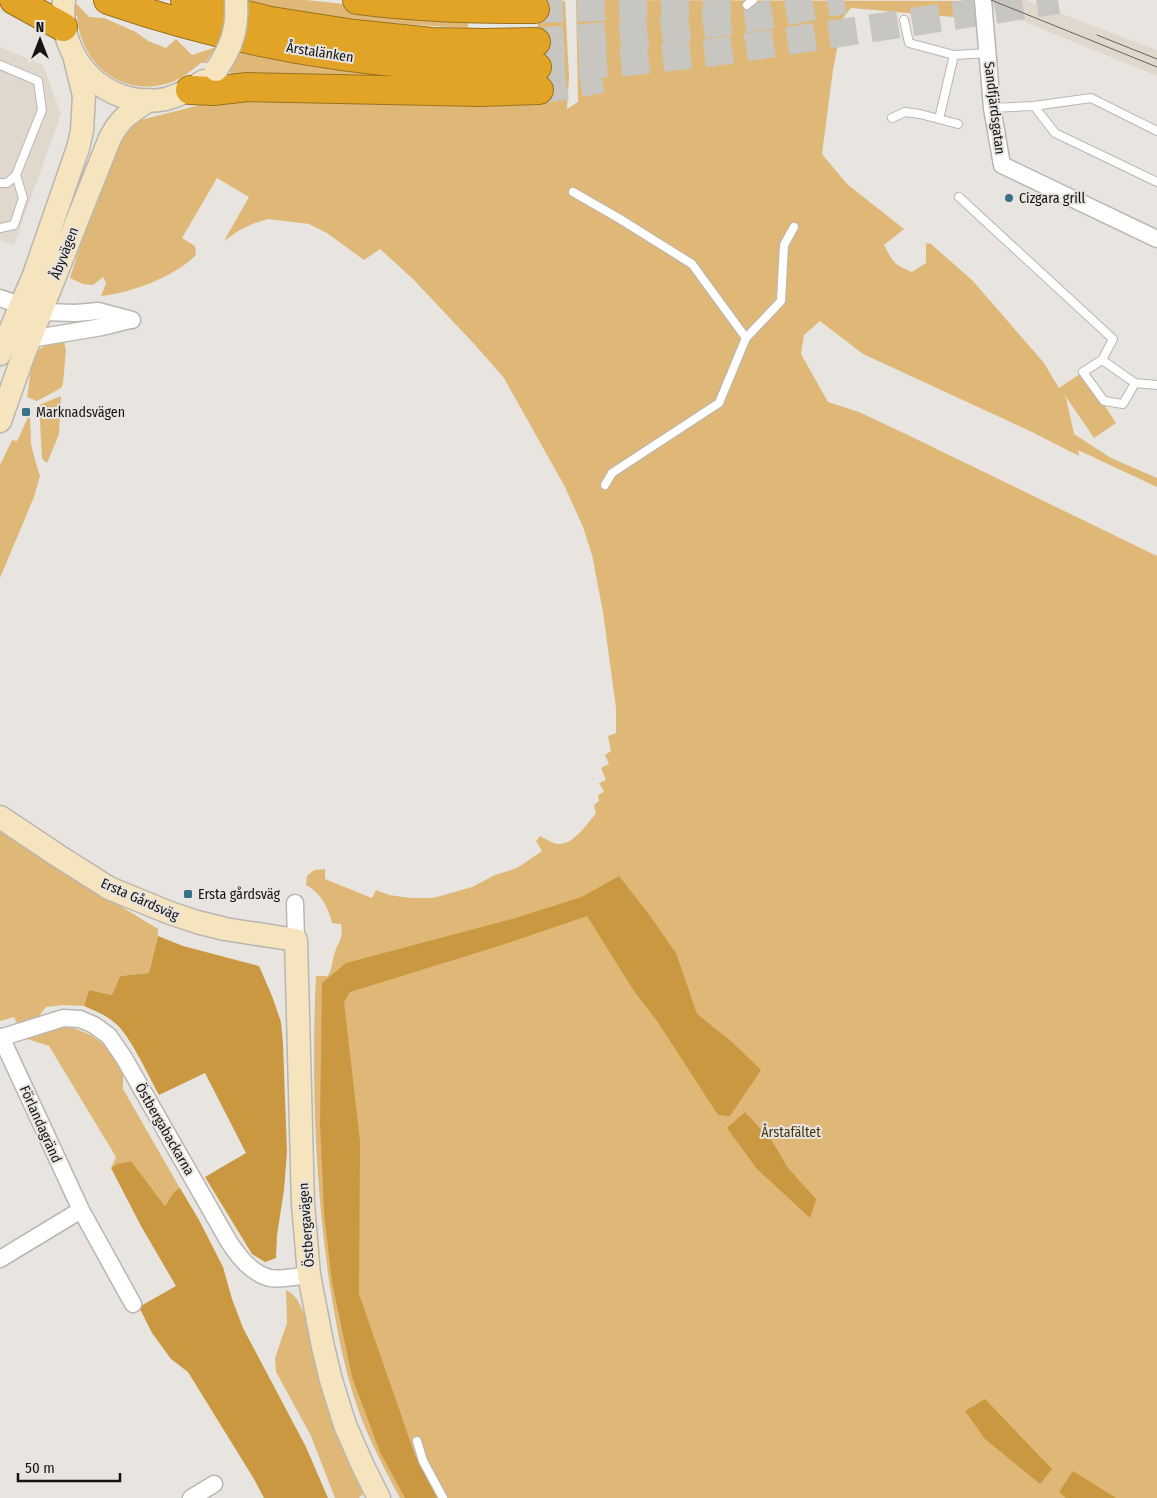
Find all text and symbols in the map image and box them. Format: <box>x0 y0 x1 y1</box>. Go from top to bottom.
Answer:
north arrow <box>15 15 65 65</box>
text: N <box>36 19 44 36</box>
street label: Årstalänken <box>285 38 355 66</box>
street label: Sandfjärdsgatan <box>980 61 1009 155</box>
place label: Cizgara grill <box>1019 190 1086 207</box>
marker: Cizgara grill <box>1003 192 1015 204</box>
street label: Åbyvägen <box>46 224 82 282</box>
place label: Marknadsvägen <box>36 404 125 421</box>
marker: Marknadsvägen <box>20 406 32 418</box>
street label: Ersta Gårdsväg <box>98 875 182 924</box>
place label: Ersta gårdsväg <box>198 886 280 903</box>
marker: Ersta gårdsväg <box>182 888 194 900</box>
street label: Östbergabackarna <box>131 1079 199 1179</box>
street label: Förlandagränd <box>16 1083 65 1165</box>
park label: Årstafältet <box>761 1123 821 1141</box>
street label: Östbergavägen <box>294 1182 318 1268</box>
scale bar <box>18 1450 120 1482</box>
text: 50 m <box>25 1459 55 1477</box>

